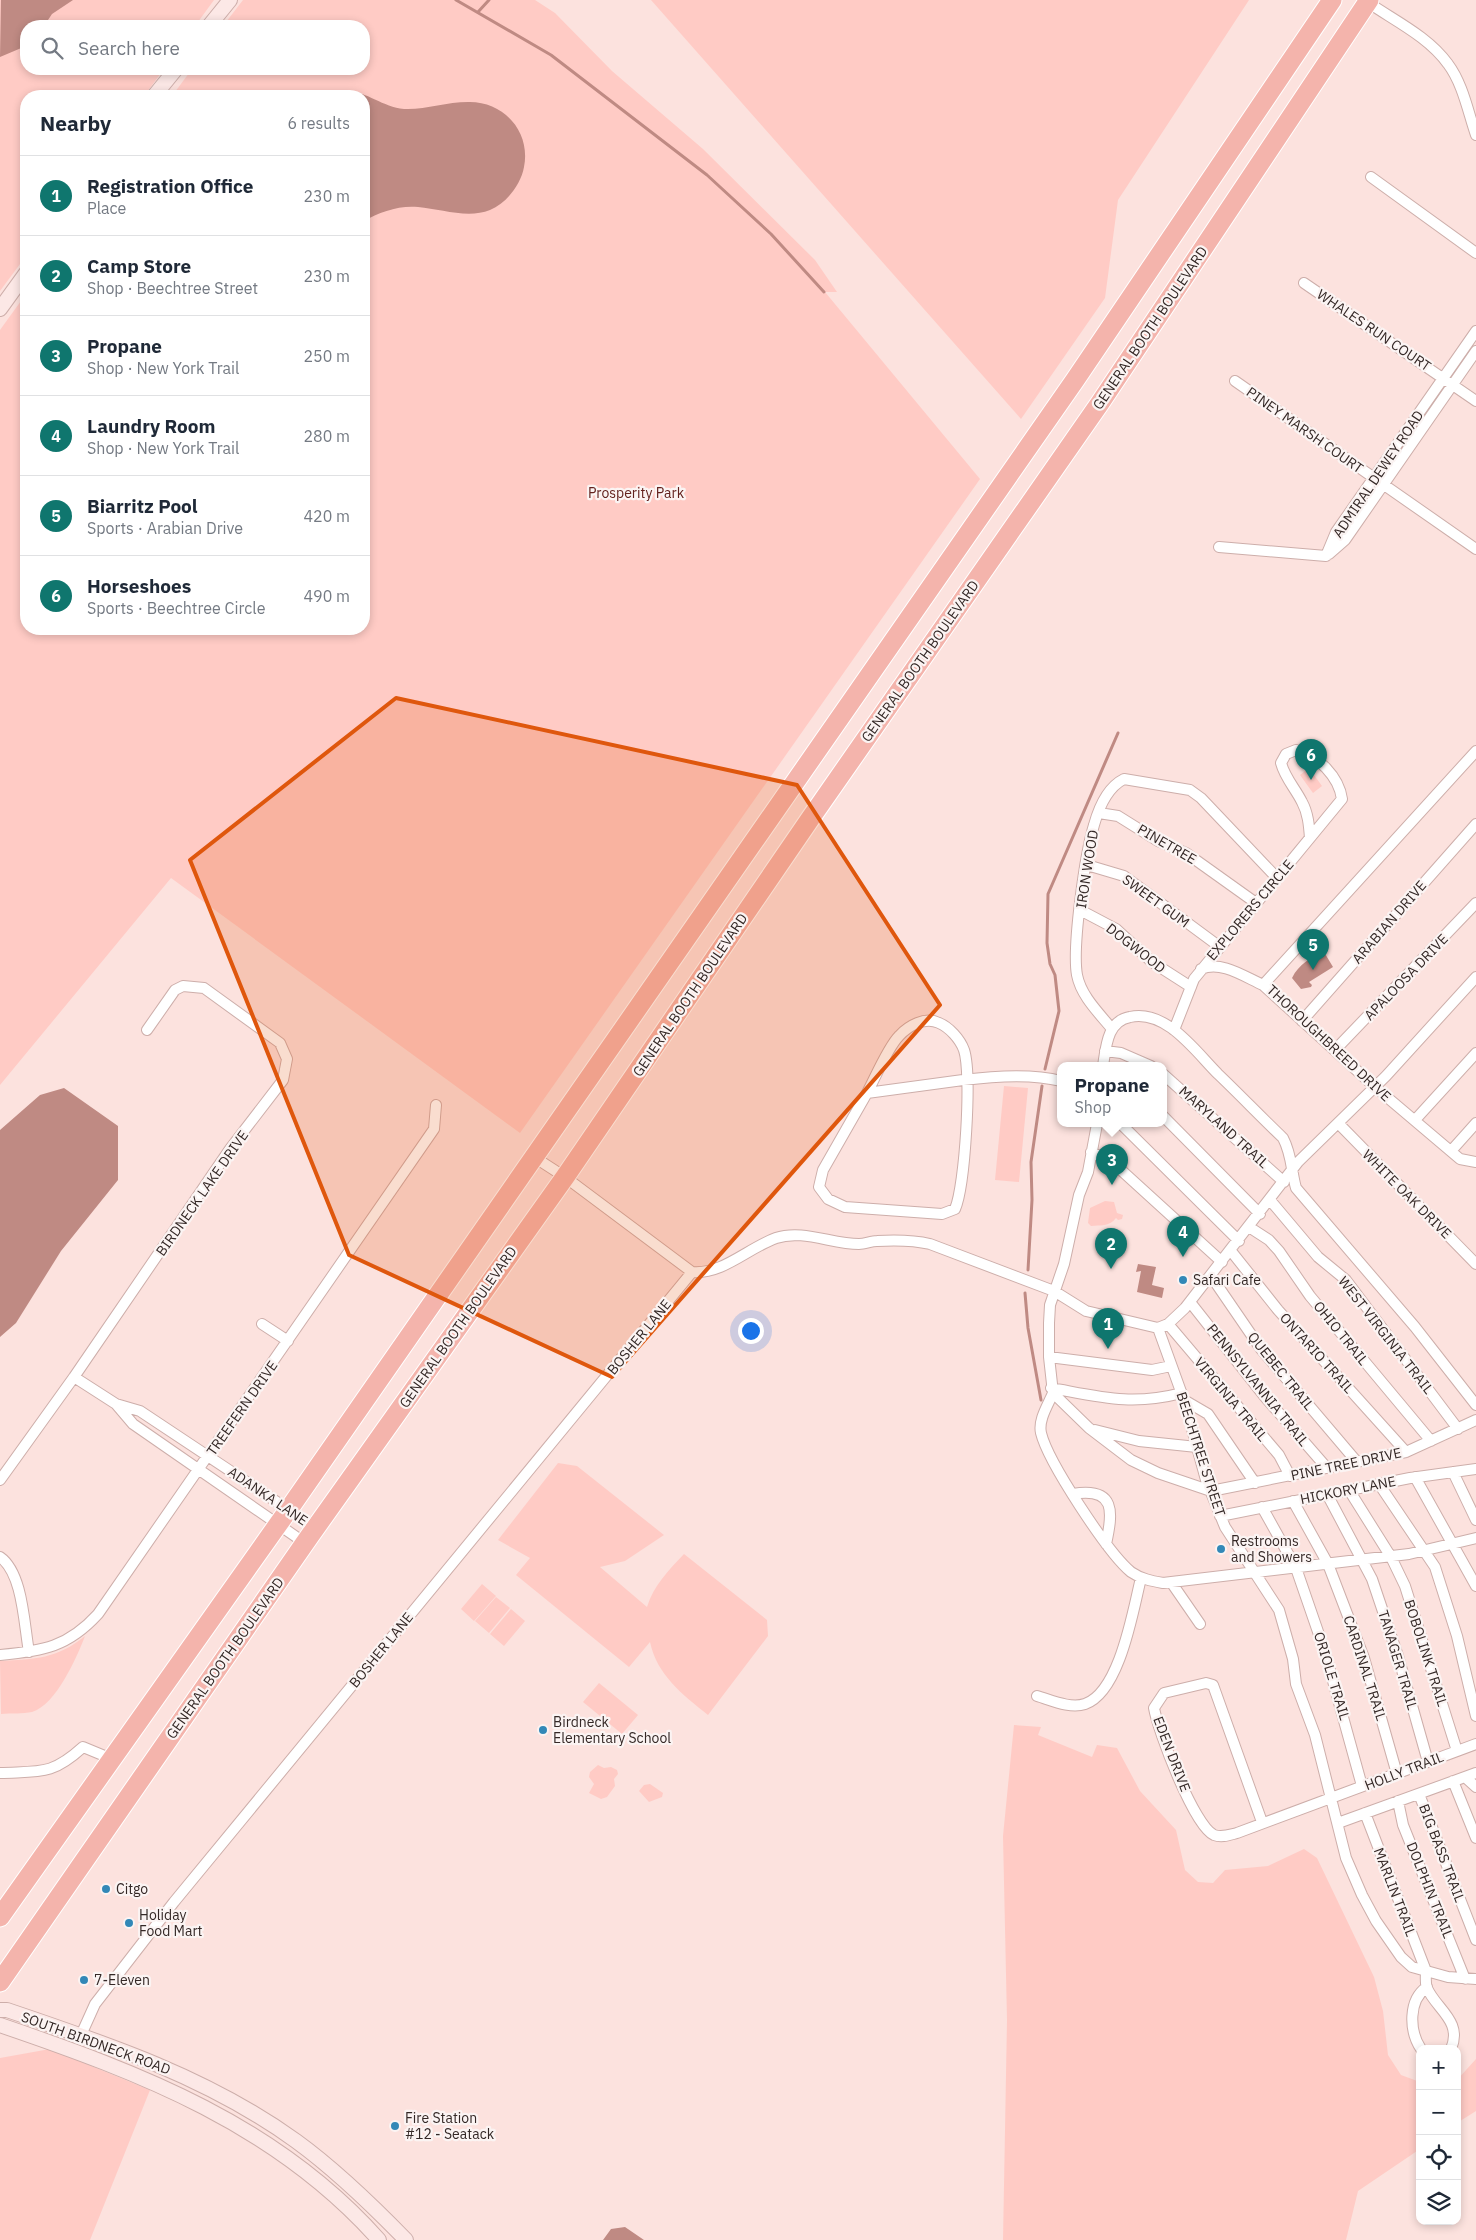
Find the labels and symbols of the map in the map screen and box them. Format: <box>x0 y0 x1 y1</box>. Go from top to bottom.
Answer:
street label: GENERAL BOOTH BOULEVARD <box>1089 243 1211 413</box>
street label: WHALES RUN COURT <box>1313 285 1435 375</box>
street label: PINEY MARSH COURT <box>1243 383 1367 477</box>
street label: ADMIRAL DEWEY ROAD <box>1329 407 1427 541</box>
park label: Prosperity Park <box>588 484 685 502</box>
street label: GENERAL BOOTH BOULEVARD <box>857 577 983 745</box>
pin: 6 <box>1295 739 1327 780</box>
street label: PINETREE <box>1134 820 1200 868</box>
street label: IRON WOOD <box>1072 828 1102 910</box>
street label: EXPLORERS CIRCLE <box>1203 856 1297 964</box>
street label: SWEET GUM <box>1119 871 1193 931</box>
street label: ARABIAN DRIVE <box>1348 877 1430 967</box>
street label: GENERAL BOOTH BOULEVARD <box>629 910 751 1080</box>
street label: DOGWOOD <box>1103 919 1169 977</box>
pin: 5 <box>1297 929 1329 970</box>
street label: APALOOSA DRIVE <box>1360 930 1452 1024</box>
street label: THOROUGHBREED DRIVE <box>1263 981 1395 1105</box>
street label: MARYLAND TRAIL <box>1175 1082 1273 1172</box>
street label: BIRDNECK LAKE DRIVE <box>152 1127 252 1259</box>
pin: 3 <box>1096 1144 1128 1185</box>
street label: WHITE OAK DRIVE <box>1359 1146 1455 1242</box>
pin: 4 <box>1167 1216 1199 1257</box>
pin: 2 <box>1095 1228 1127 1269</box>
street label: GENERAL BOOTH BOULEVARD <box>395 1243 521 1411</box>
place label: Safari Cafe <box>1193 1271 1261 1289</box>
street label: WEST VIRGINIA TRAIL <box>1334 1273 1438 1397</box>
marker: Safari Cafe <box>1177 1274 1189 1286</box>
street label: BOSHER LANE <box>603 1296 675 1378</box>
street label: OHIO TRAIL <box>1310 1297 1372 1369</box>
pin: 1 <box>1092 1308 1124 1349</box>
street label: ONTARIO TRAIL <box>1276 1309 1358 1397</box>
your location <box>738 1318 764 1344</box>
street label: PENNSYLVANNIA TRAIL <box>1203 1320 1313 1450</box>
street label: QUEBEC TRAIL <box>1244 1328 1318 1414</box>
street label: VIRGINIA TRAIL <box>1190 1353 1272 1445</box>
street label: TREEFERN DRIVE <box>202 1357 282 1459</box>
street label: BEECHTREE STREET <box>1172 1389 1230 1519</box>
street label: PINE TREE DRIVE <box>1289 1443 1403 1485</box>
street label: ADANKA LANE <box>225 1463 311 1529</box>
street label: HICKORY LANE <box>1299 1472 1397 1508</box>
place label: Restrooms and Showers <box>1231 1532 1312 1566</box>
marker: Restrooms and Showers <box>1215 1543 1227 1555</box>
street label: GENERAL BOOTH BOULEVARD <box>162 1574 288 1742</box>
street label: BOBOLINK TRAIL <box>1400 1597 1452 1709</box>
street label: TANAGER TRAIL <box>1374 1608 1422 1712</box>
street label: BOSHER LANE <box>345 1609 417 1691</box>
street label: CARDINAL TRAIL <box>1340 1613 1390 1723</box>
street label: ORIOLE TRAIL <box>1310 1630 1354 1722</box>
place label: Birdneck Elementary School <box>553 1713 671 1747</box>
street label: EDEN DRIVE <box>1149 1714 1195 1794</box>
marker: Birdneck Elementary School <box>537 1724 549 1736</box>
street label: HOLLY TRAIL <box>1362 1748 1446 1794</box>
street label: BIG BASS TRAIL <box>1415 1801 1469 1905</box>
street label: DOLPHIN TRAIL <box>1403 1839 1457 1941</box>
street label: MARLIN TRAIL <box>1370 1845 1420 1939</box>
place label: Citgo <box>116 1880 148 1898</box>
marker: Citgo <box>100 1883 112 1895</box>
place label: Holiday Food Mart <box>139 1906 203 1940</box>
marker: Holiday Food Mart <box>123 1917 135 1929</box>
place label: 7-Eleven <box>94 1971 150 1989</box>
marker: 7-Eleven <box>78 1974 90 1986</box>
street label: SOUTH BIRDNECK ROAD <box>19 2008 173 2078</box>
place label: Fire Station #12 - Seatack <box>405 2109 495 2143</box>
marker: Fire Station #12 - Seatack <box>389 2120 401 2132</box>

